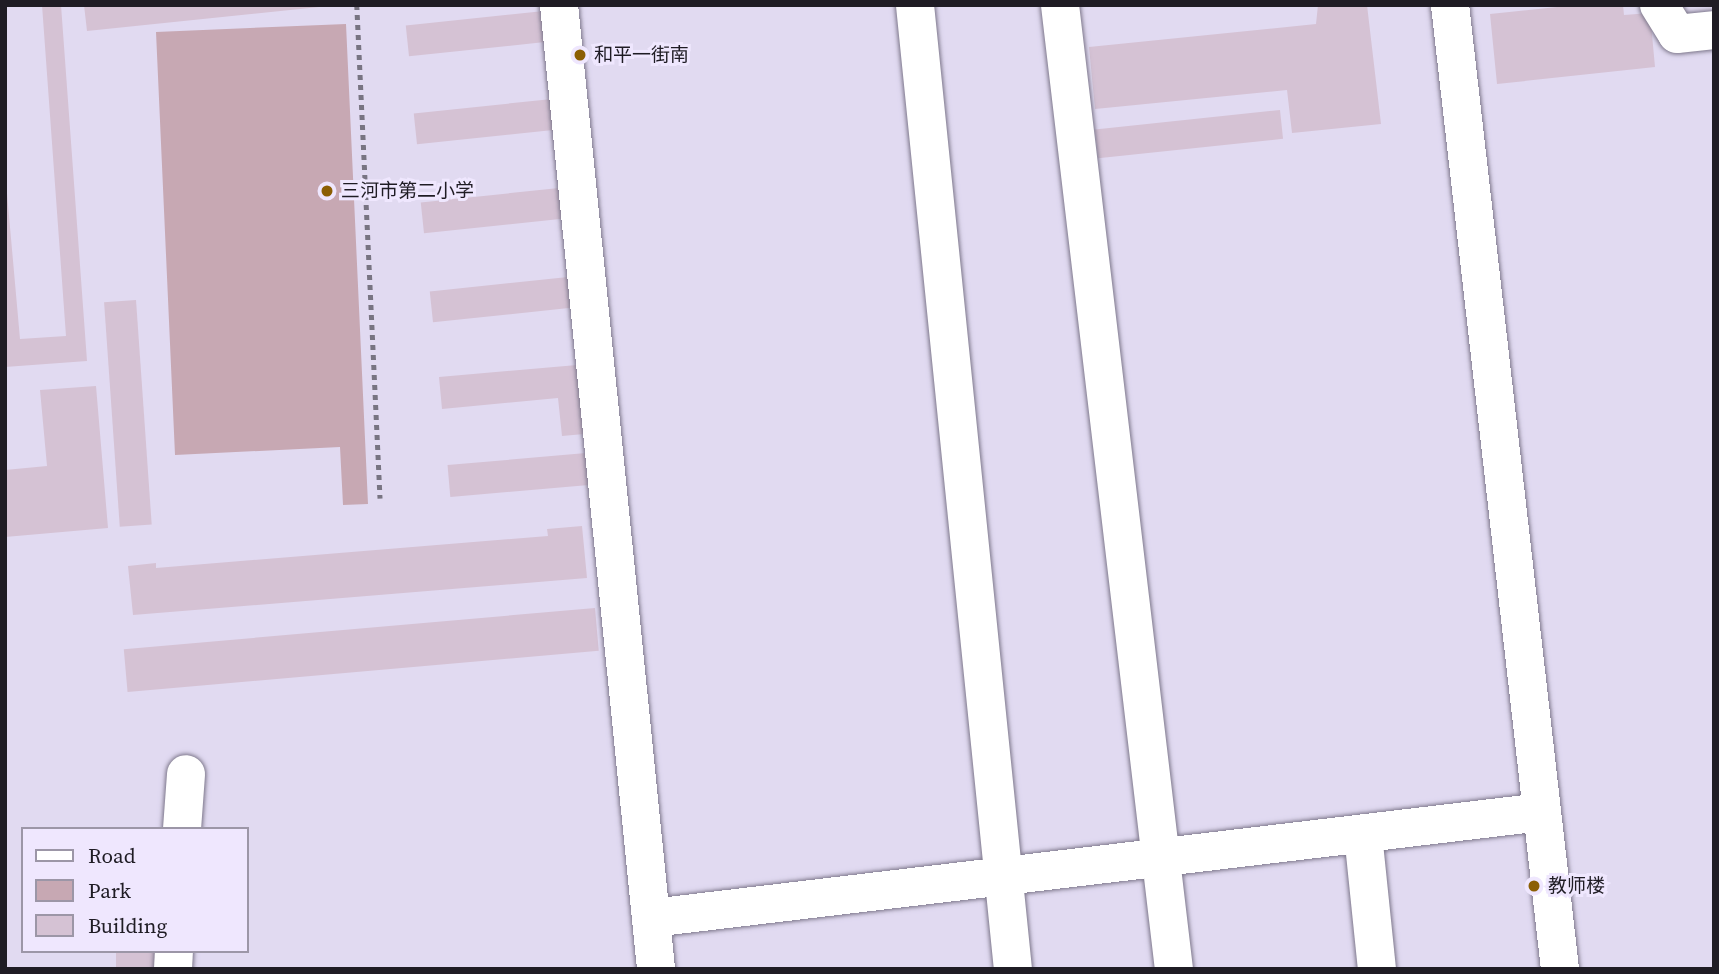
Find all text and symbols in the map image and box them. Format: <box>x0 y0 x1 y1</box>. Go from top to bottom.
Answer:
place label: 和平一街南 <box>594 44 689 66</box>
marker: 和平一街南 <box>572 47 588 63</box>
place label: 三河市第二小学 <box>341 180 474 202</box>
marker: 三河市第二小学 <box>319 183 335 199</box>
legend <box>21 827 248 953</box>
text: Road <box>88 841 136 870</box>
place label: 教师楼 <box>1548 875 1605 897</box>
text: Park <box>88 876 131 905</box>
marker: 教师楼 <box>1526 878 1542 894</box>
text: Building <box>88 911 167 940</box>

